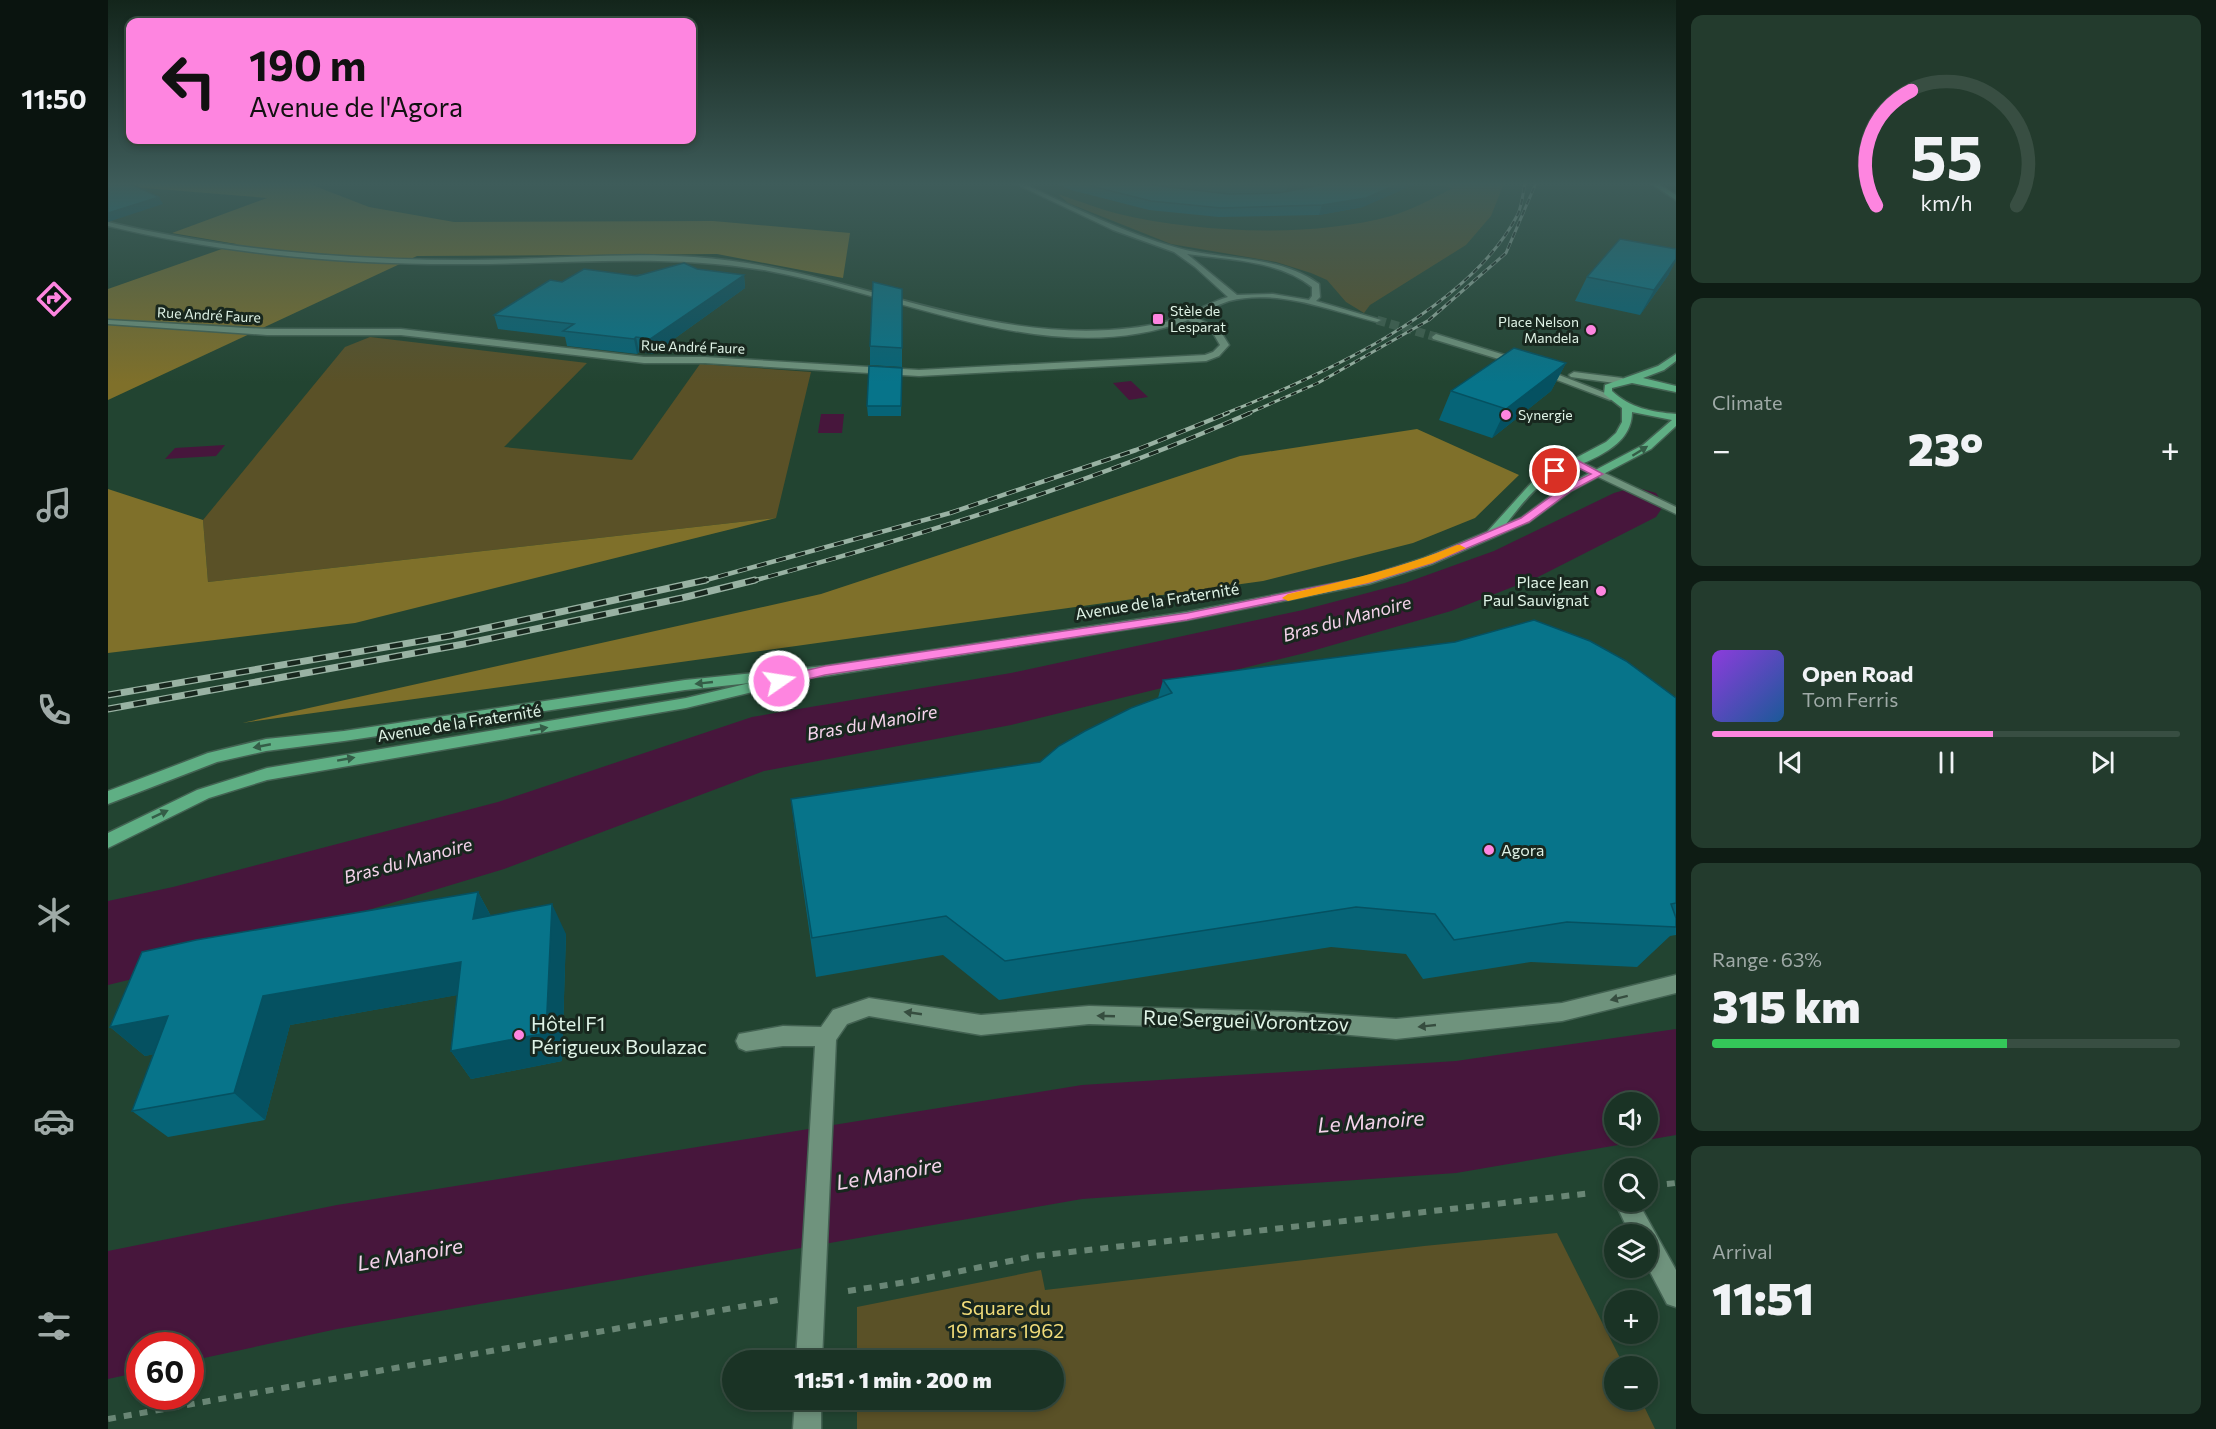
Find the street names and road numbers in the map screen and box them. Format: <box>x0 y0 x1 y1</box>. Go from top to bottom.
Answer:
street label: Rue André Faure <box>157 303 261 326</box>
street label: Rue André Faure <box>641 336 745 357</box>
street label: Avenue de la Fraternité <box>1074 578 1240 623</box>
street label: Avenue de la Fraternité <box>376 700 542 745</box>
street label: Rue Serguei Vorontzov <box>1143 1004 1349 1036</box>

